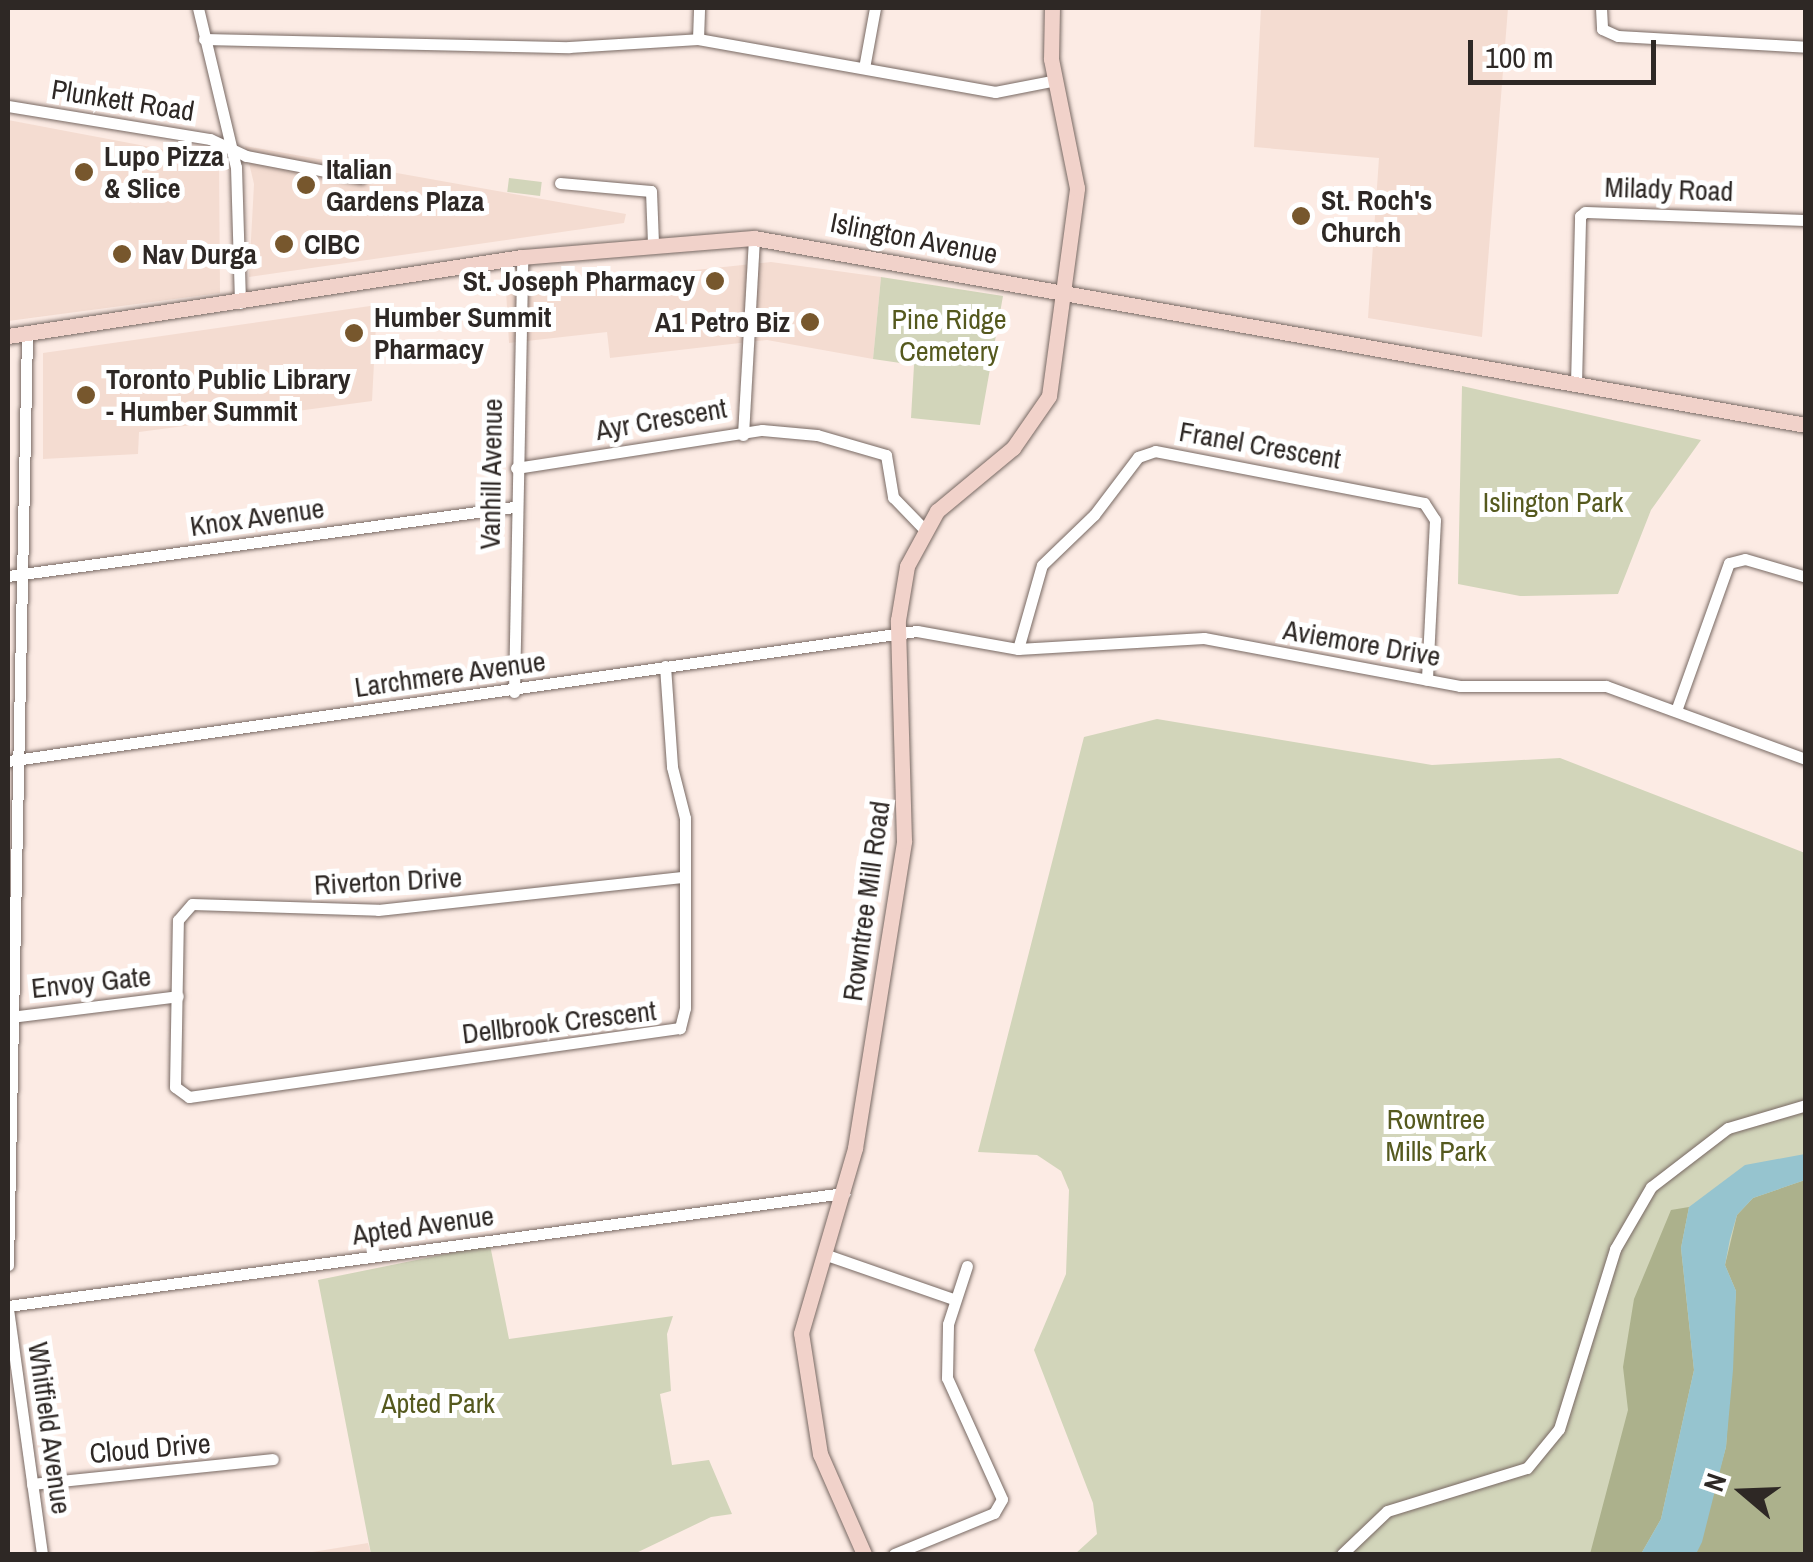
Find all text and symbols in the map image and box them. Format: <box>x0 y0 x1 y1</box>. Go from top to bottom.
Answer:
scale bar <box>1473 20 1660 82</box>
text: 100 m <box>1485 37 1553 77</box>
street label: Plunkett Road <box>49 72 197 128</box>
place label: Lupo Pizza & Slice <box>104 139 224 205</box>
place label: Italian Gardens Plaza <box>326 152 484 218</box>
marker: Lupo Pizza & Slice <box>73 161 95 183</box>
street label: Milady Road <box>1604 170 1734 208</box>
marker: Italian Gardens Plaza <box>295 174 317 196</box>
place label: St. Roch's Church <box>1321 183 1432 249</box>
street label: Islington Avenue <box>827 205 1001 271</box>
marker: St. Roch's Church <box>1290 205 1312 227</box>
place label: CIBC <box>304 227 360 261</box>
marker: CIBC <box>273 233 295 255</box>
place label: Nav Durga <box>142 237 257 271</box>
marker: Nav Durga <box>111 243 133 265</box>
place label: St. Joseph Pharmacy <box>463 264 695 298</box>
marker: St. Joseph Pharmacy <box>704 270 726 292</box>
place label: Humber Summit Pharmacy <box>374 300 551 366</box>
park label: Pine Ridge Cemetery <box>892 302 1006 368</box>
place label: A1 Petro Biz <box>655 305 790 339</box>
marker: A1 Petro Biz <box>799 311 821 333</box>
marker: Humber Summit Pharmacy <box>343 322 365 344</box>
place label: Toronto Public Library - Humber Summit <box>106 362 351 428</box>
marker: Toronto Public Library - Humber Summit <box>75 384 97 406</box>
street label: Ayr Crescent <box>593 391 729 447</box>
street label: Vanhill Avenue <box>473 398 509 550</box>
street label: Franel Crescent <box>1177 414 1343 476</box>
park label: Islington Park <box>1483 485 1623 519</box>
street label: Knox Avenue <box>187 491 327 543</box>
street label: Aviemore Drive <box>1281 613 1443 673</box>
street label: Larchmere Avenue <box>352 644 548 704</box>
street label: Rowntree Mill Road <box>835 799 897 1003</box>
street label: Riverton Drive <box>313 860 463 902</box>
street label: Envoy Gate <box>30 959 152 1005</box>
street label: Dellbrook Crescent <box>460 993 658 1051</box>
park label: Rowntree Mills Park <box>1386 1102 1486 1168</box>
street label: Apted Avenue <box>349 1198 497 1252</box>
street label: Whitfield Avenue <box>21 1339 79 1517</box>
park label: Apted Park <box>381 1386 495 1420</box>
street label: Cloud Drive <box>88 1426 212 1470</box>
north arrow <box>1693 1442 1793 1542</box>
text: N <box>1694 1468 1735 1496</box>

